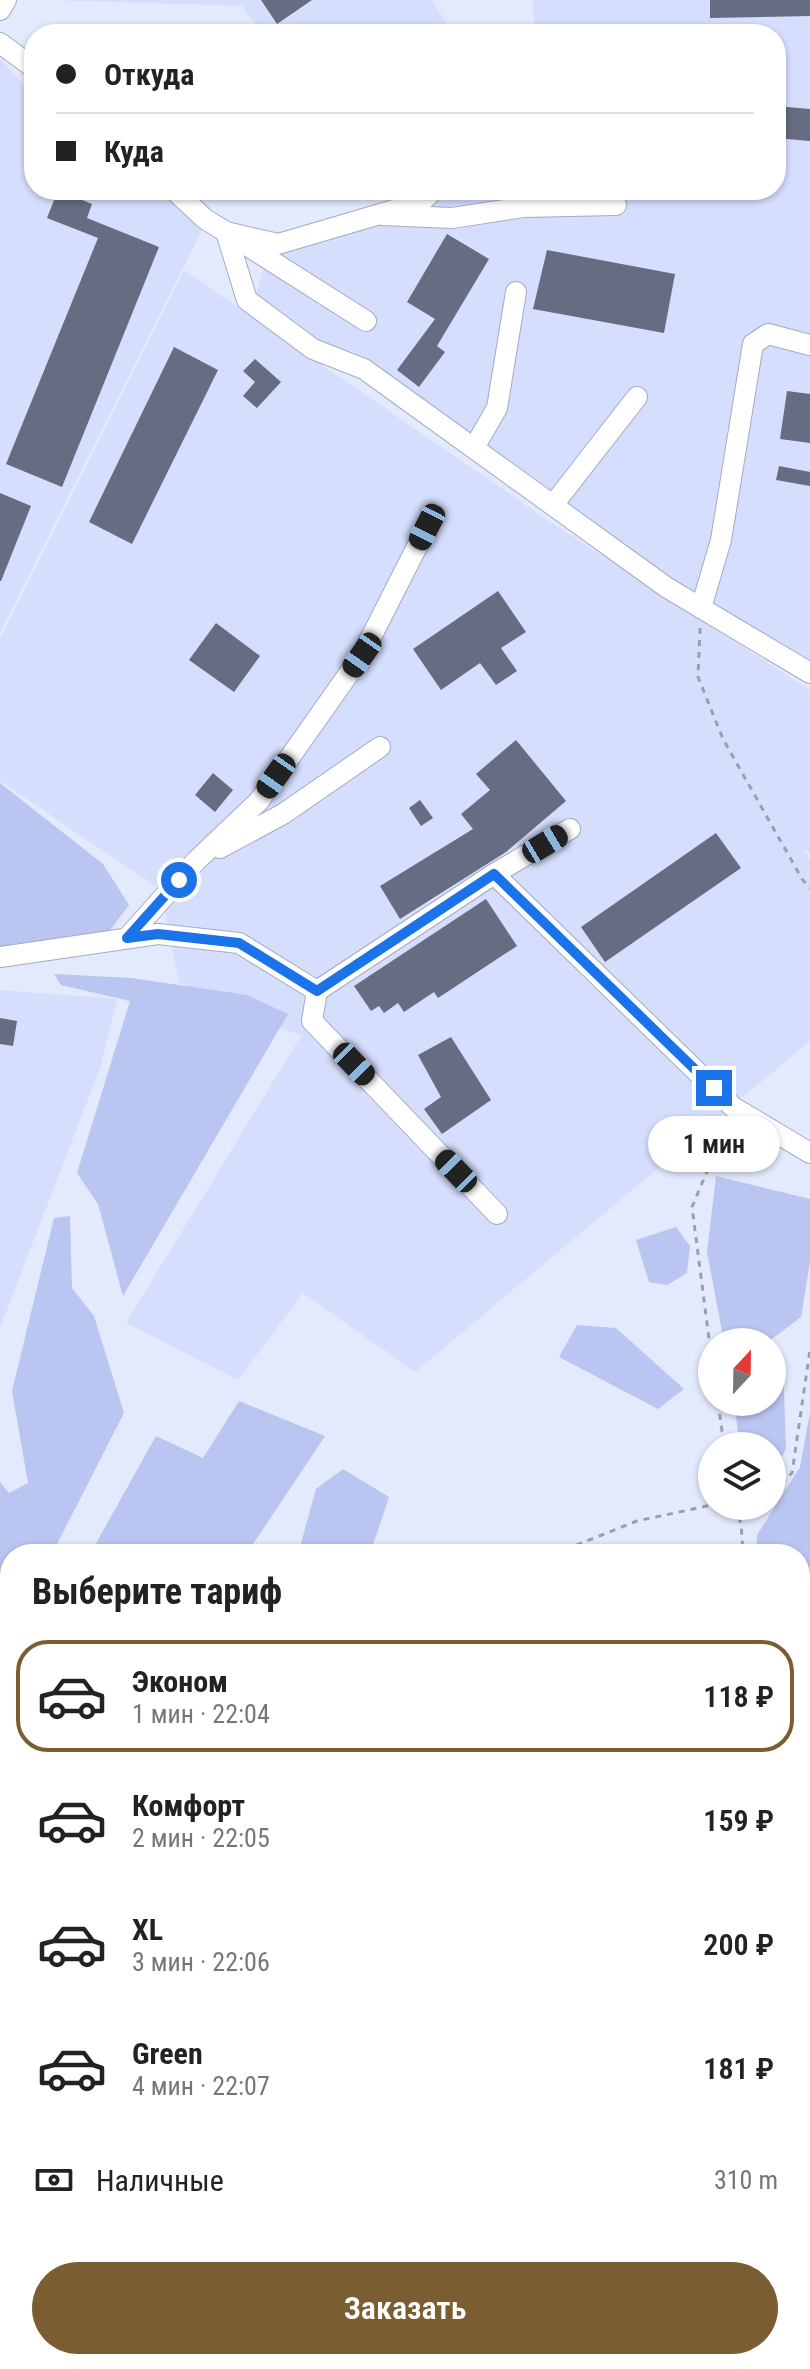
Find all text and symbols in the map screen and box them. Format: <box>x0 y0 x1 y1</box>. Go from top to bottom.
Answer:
text: Откуда <box>104 57 194 92</box>
text: Куда <box>104 134 164 169</box>
car <box>405 500 449 554</box>
car <box>338 628 386 682</box>
car <box>252 749 300 803</box>
car <box>518 821 572 867</box>
route start <box>161 862 197 898</box>
car <box>329 1038 379 1090</box>
route end <box>696 1070 732 1106</box>
callout: 1 мин <box>648 1116 780 1172</box>
text: 1 мин <box>683 1129 745 1159</box>
car <box>431 1145 481 1197</box>
north arrow <box>698 1328 786 1416</box>
map controls <box>698 1328 786 1520</box>
button: layers <box>698 1432 786 1520</box>
text: Выберите тариф <box>32 1571 282 1613</box>
icon: car <box>36 1660 108 1732</box>
text: Эконом <box>132 1664 228 1699</box>
text: 118 ₽ <box>703 1679 774 1714</box>
text: 1 мин · 22:04 <box>132 1699 270 1729</box>
icon: car <box>36 1784 108 1856</box>
text: Комфорт <box>132 1788 245 1823</box>
text: 159 ₽ <box>703 1803 774 1838</box>
text: 2 мин · 22:05 <box>132 1823 270 1853</box>
icon: car <box>36 1908 108 1980</box>
text: XL <box>132 1912 163 1947</box>
text: 200 ₽ <box>703 1927 774 1962</box>
text: 3 мин · 22:06 <box>132 1947 270 1977</box>
icon: car <box>36 2032 108 2104</box>
text: Green <box>132 2036 203 2071</box>
text: 181 ₽ <box>703 2051 774 2086</box>
text: 4 мин · 22:07 <box>132 2071 270 2101</box>
icon: cash <box>32 2158 76 2202</box>
text: Наличные <box>96 2163 224 2198</box>
text: 310 m <box>714 2165 778 2195</box>
button: Заказать <box>32 2262 778 2354</box>

